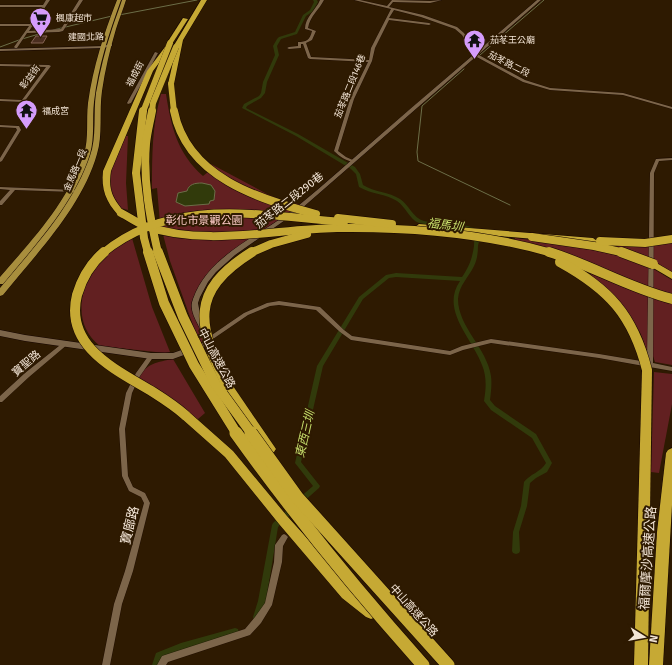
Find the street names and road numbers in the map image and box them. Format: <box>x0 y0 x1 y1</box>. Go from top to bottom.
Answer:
street label: 建國北路 <box>68 32 104 42</box>
street label: 茄苳路二段 <box>487 49 531 79</box>
street label: 茄苳路二段146巷 <box>333 53 367 119</box>
street label: 福成街 <box>124 60 146 88</box>
street label: 彰益街 <box>18 63 42 91</box>
street label: 金馬路一段 <box>62 147 88 193</box>
street label: 茄苳路二段290巷 <box>253 170 326 231</box>
street label: 中山高速公路 <box>195 326 238 390</box>
street label: 寶聖路 <box>10 348 43 379</box>
street label: 寶廍路 <box>117 504 141 546</box>
street label: 福爾摩沙高速公路 <box>636 506 659 610</box>
street label: 中山高速公路 <box>387 581 441 639</box>

